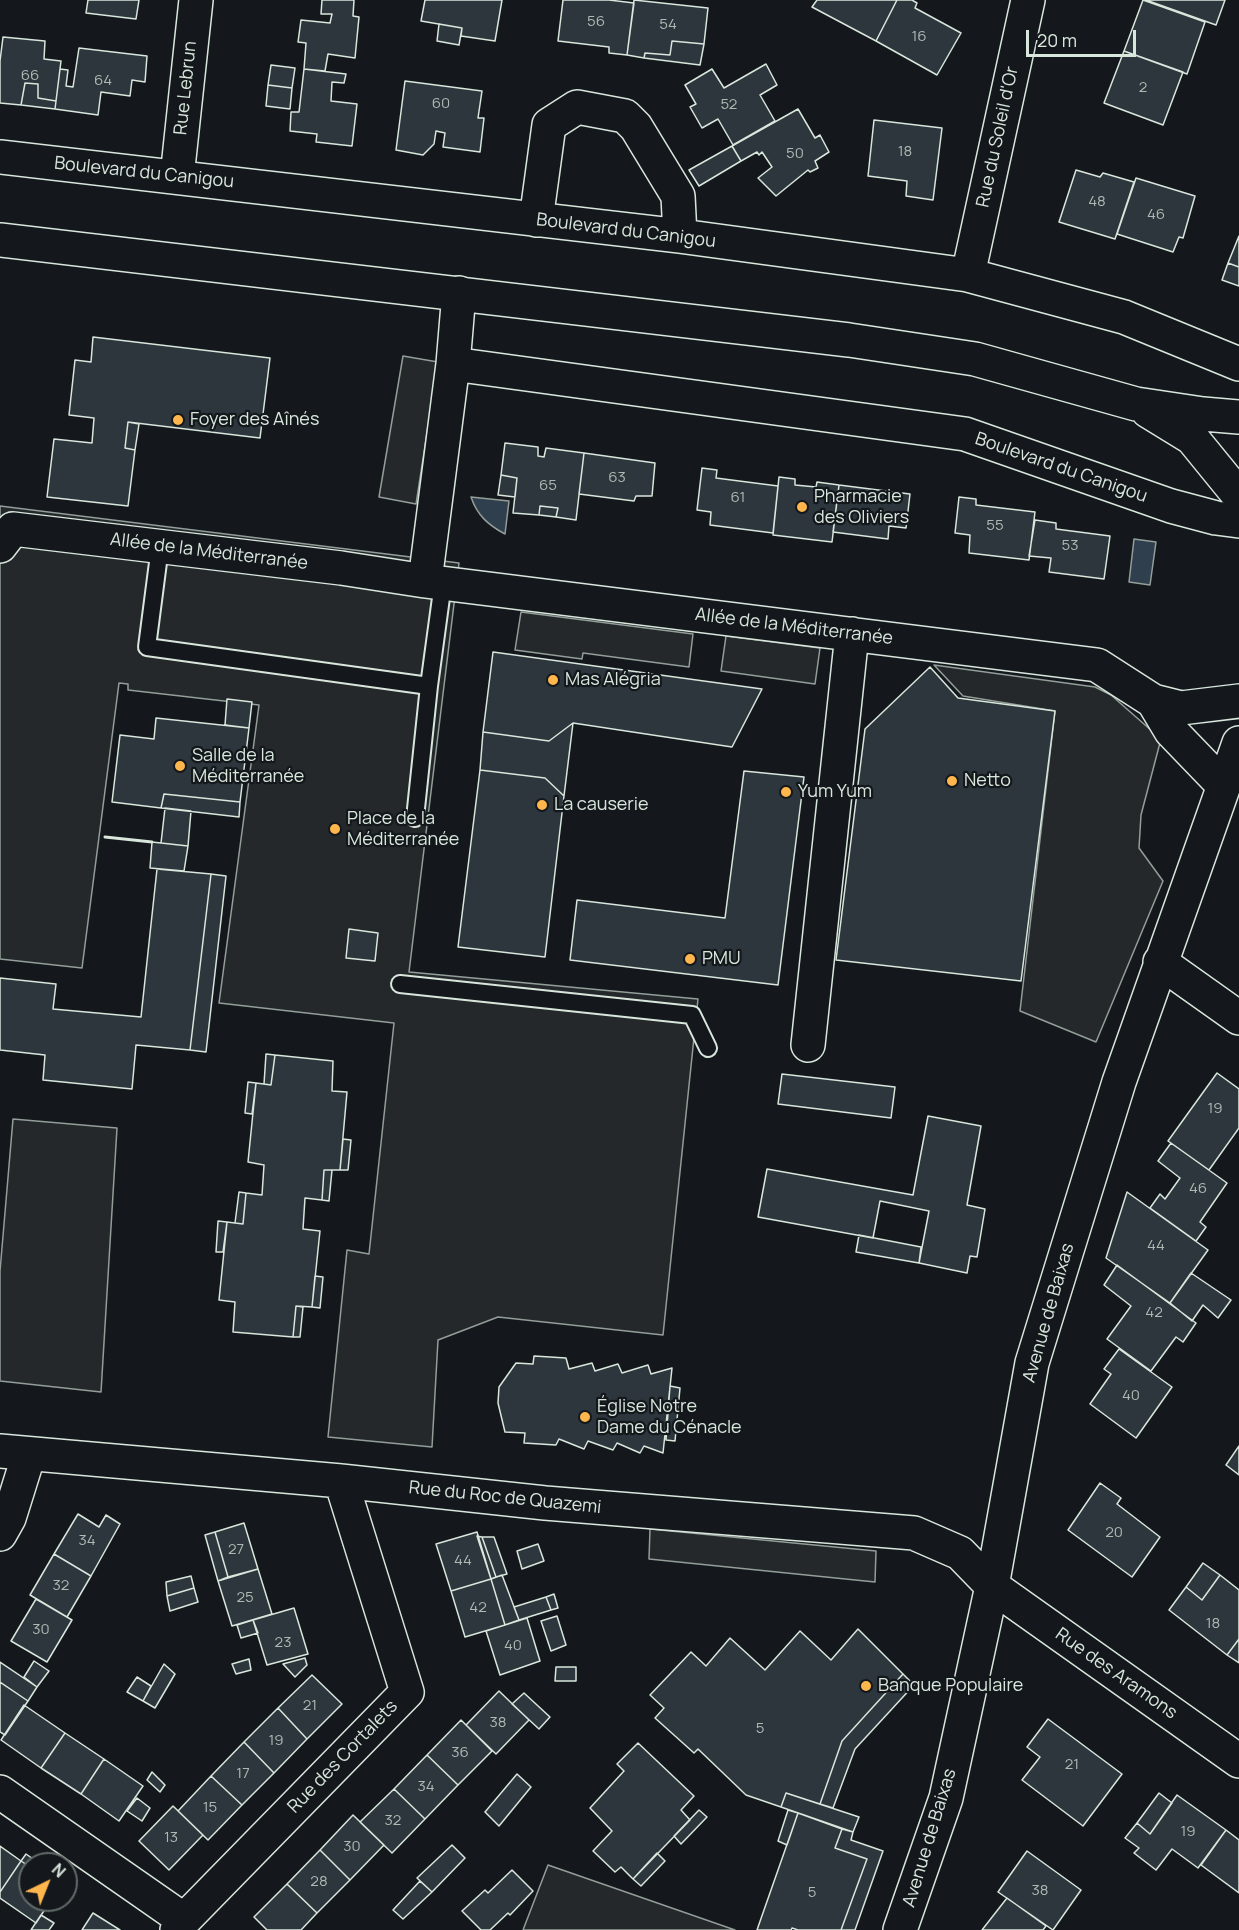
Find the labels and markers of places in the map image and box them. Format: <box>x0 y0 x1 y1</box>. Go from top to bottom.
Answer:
place label: Foyer des Aînés <box>190 409 319 431</box>
marker: Foyer des Aînés <box>171 413 185 427</box>
place label: Pharmacie des Oliviers <box>814 486 909 528</box>
marker: Pharmacie des Oliviers <box>795 500 809 514</box>
place label: Mas Alégria <box>565 669 661 691</box>
marker: Mas Alégria <box>546 673 560 687</box>
place label: Salle de la Méditerranée <box>192 745 304 788</box>
marker: Salle de la Méditerranée <box>173 759 187 773</box>
place label: Netto <box>964 770 1011 792</box>
marker: Netto <box>945 774 959 788</box>
place label: Yum Yum <box>798 781 872 803</box>
marker: Yum Yum <box>779 785 793 799</box>
place label: La causerie <box>554 794 649 816</box>
marker: La causerie <box>535 798 549 812</box>
place label: Place de la Méditerranée <box>347 808 459 850</box>
marker: Place de la Méditerranée <box>328 822 342 836</box>
place label: PMU <box>702 948 741 970</box>
marker: PMU <box>683 952 697 966</box>
place label: Église Notre Dame du Cénacle <box>597 1396 742 1438</box>
marker: Église Notre Dame du Cénacle <box>578 1410 592 1424</box>
place label: Banque Populaire <box>878 1675 1023 1697</box>
marker: Banque Populaire <box>859 1679 873 1693</box>

